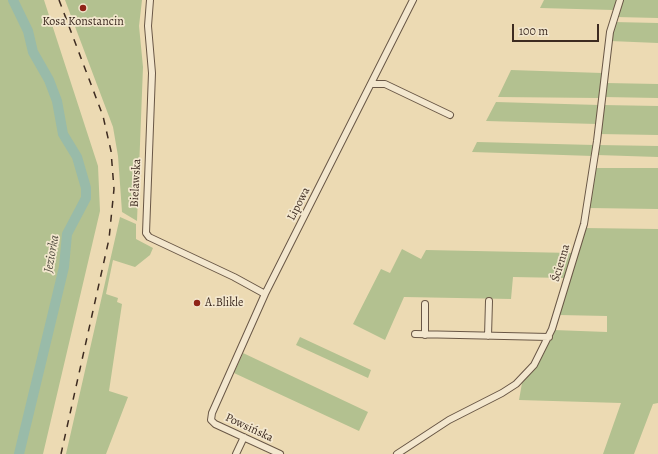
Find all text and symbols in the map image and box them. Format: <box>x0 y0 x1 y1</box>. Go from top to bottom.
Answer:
marker: Kosa Konstancin <box>78 3 88 13</box>
place label: Kosa Konstancin <box>42 15 124 29</box>
scale bar <box>514 16 601 42</box>
text: 100 m <box>519 23 548 39</box>
street label: Bielawska <box>128 158 144 208</box>
street label: Lipowa <box>285 185 313 223</box>
water label: Jeziorka <box>41 234 63 274</box>
street label: Ścienna <box>548 242 574 284</box>
place label: A.Blikle <box>205 296 243 310</box>
marker: A.Blikle <box>192 298 202 308</box>
street label: Powsińska <box>223 411 275 445</box>

